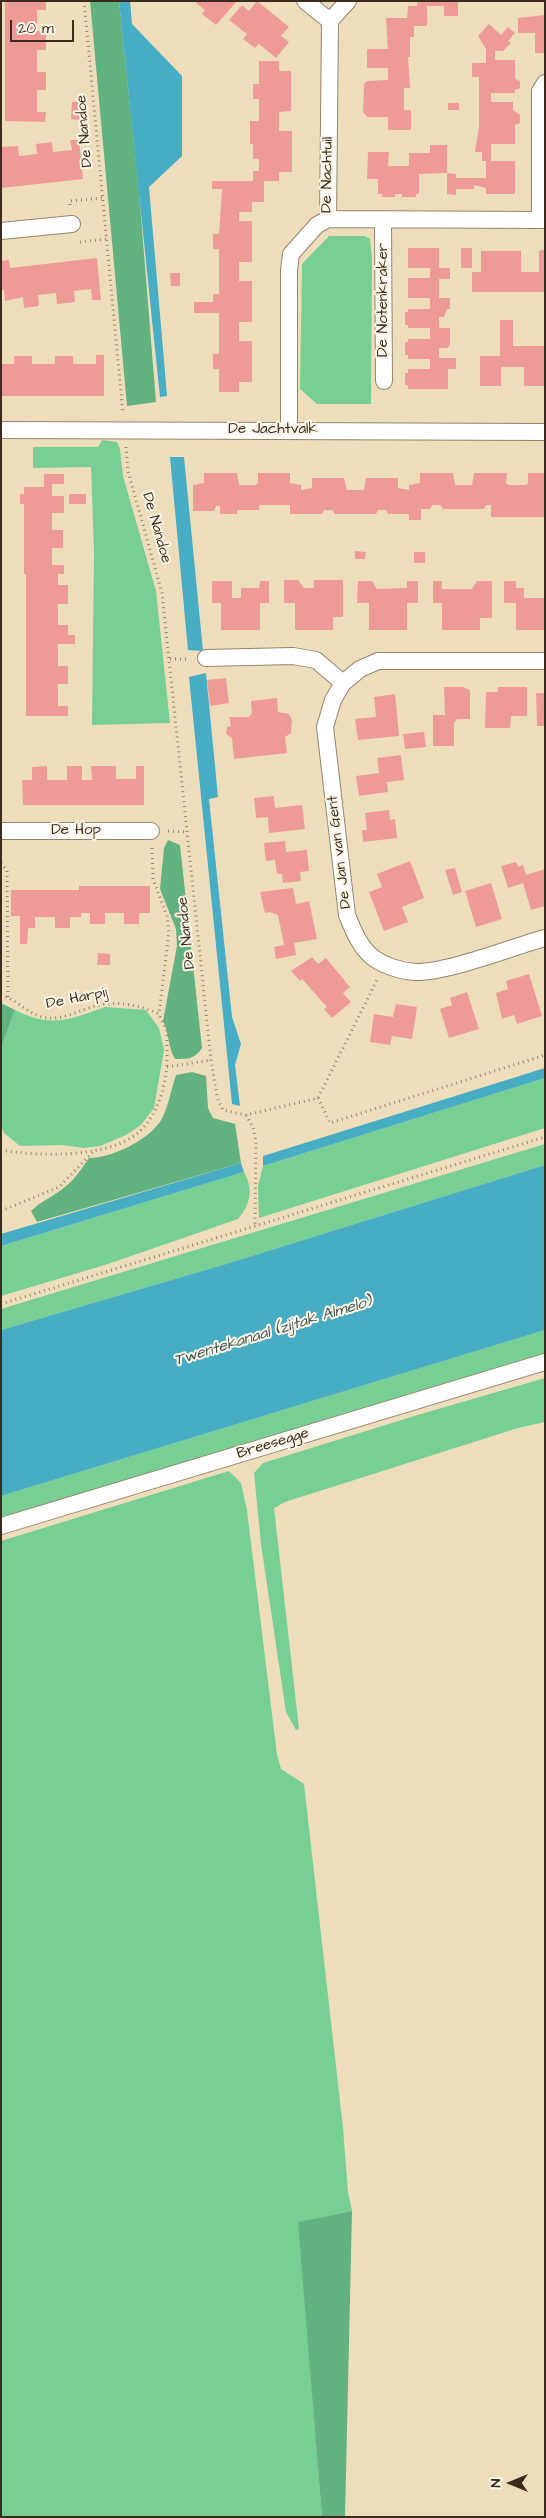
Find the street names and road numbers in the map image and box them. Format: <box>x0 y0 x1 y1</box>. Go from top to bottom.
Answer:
street label: De Nandoe <box>73 94 97 168</box>
street label: De Nachtuil <box>318 137 338 213</box>
street label: De Notenkraker <box>375 243 393 357</box>
street label: De Jachtvalk <box>228 421 318 439</box>
street label: De Nandoe <box>137 491 175 565</box>
street label: De Jan van Gent <box>324 794 356 910</box>
street label: De Hop <box>51 822 101 840</box>
street label: De Nandoe <box>174 896 200 970</box>
street label: De Harpij <box>45 984 109 1014</box>
street label: Breesegge <box>235 1425 311 1463</box>

